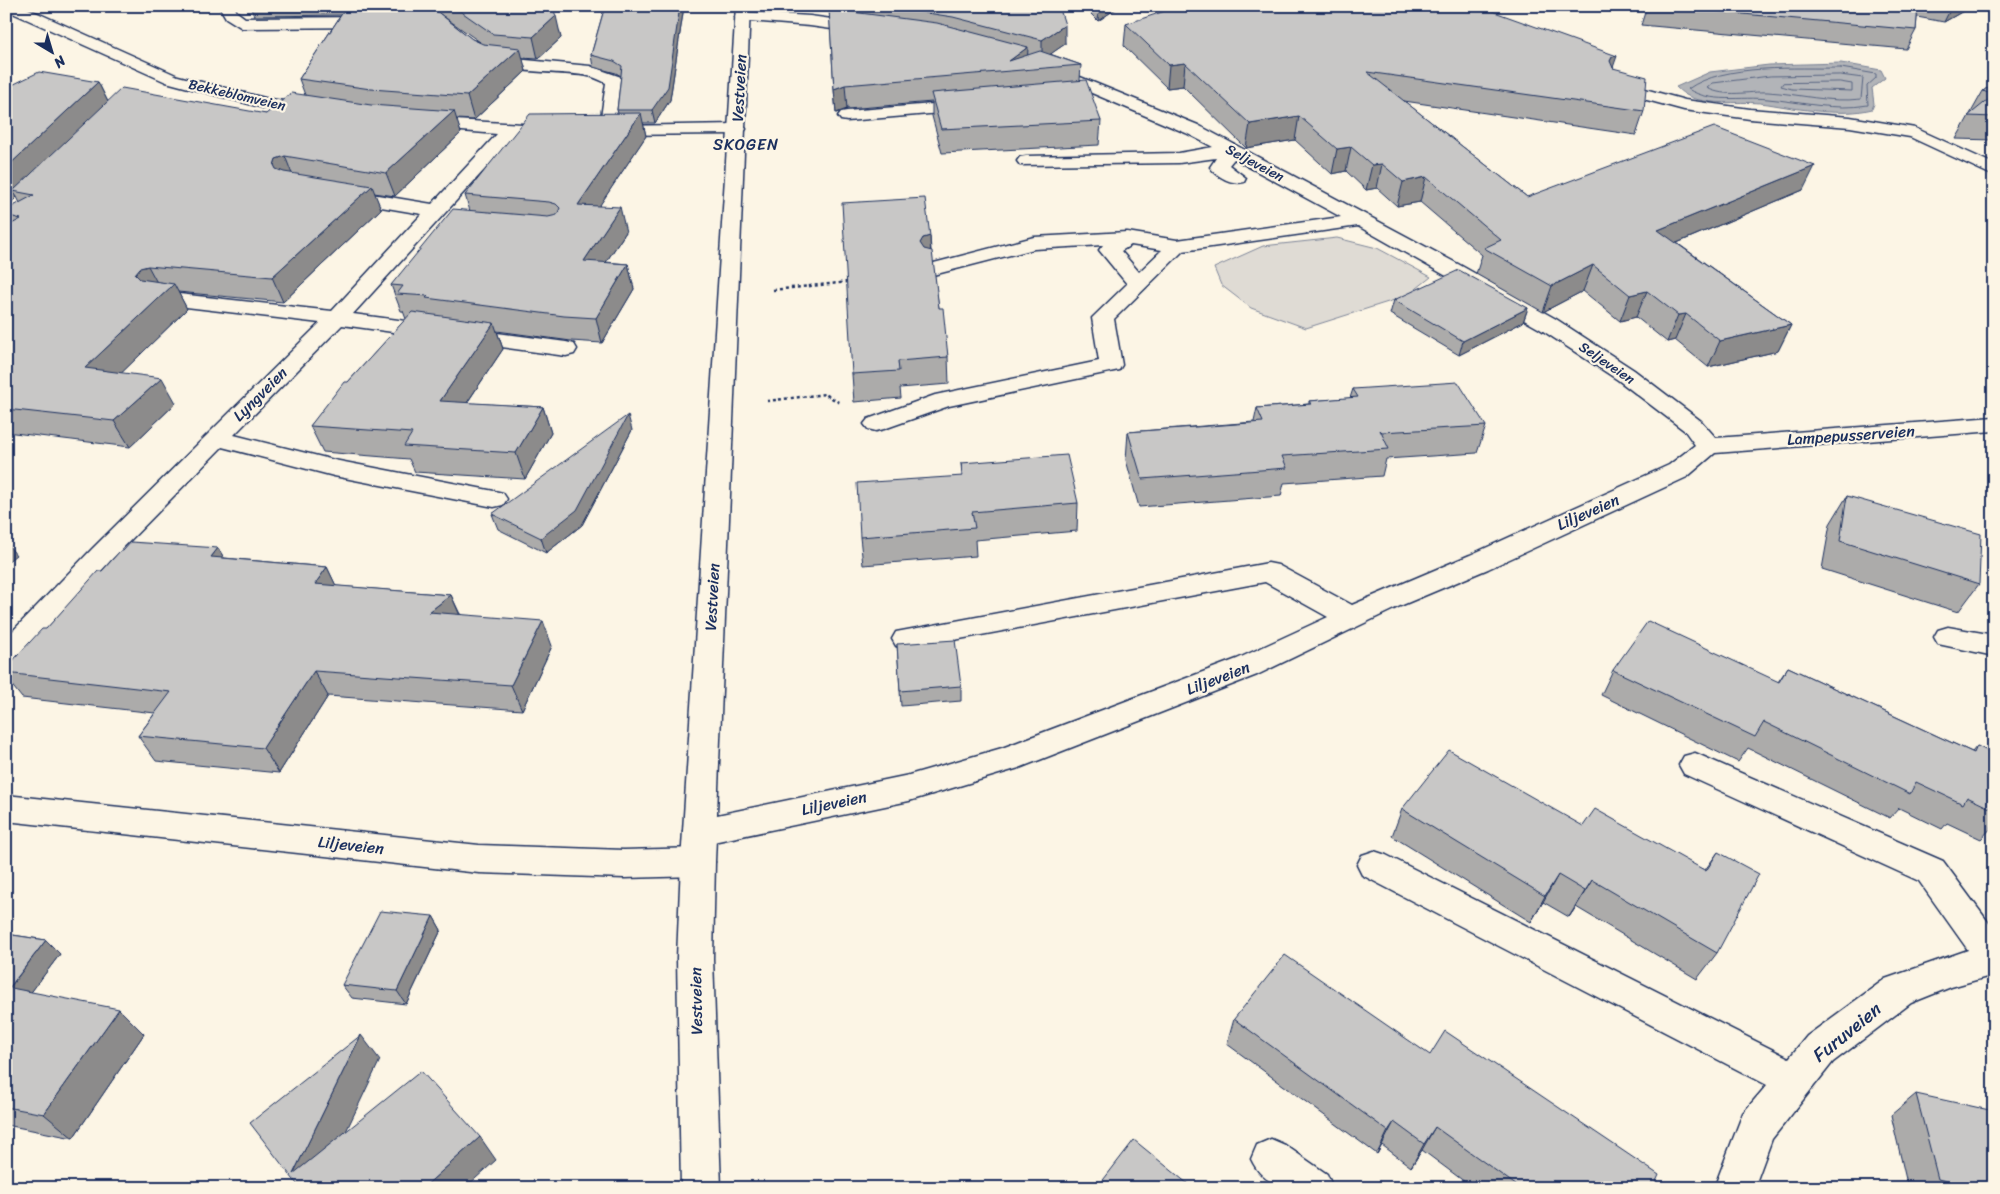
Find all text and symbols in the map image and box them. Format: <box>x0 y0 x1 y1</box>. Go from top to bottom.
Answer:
north arrow <box>28 28 78 78</box>
text: N <box>48 48 72 75</box>
street label: Vestveien <box>723 53 755 123</box>
street label: Bekkeblomveien <box>186 72 289 118</box>
district label: SKOGEN <box>713 130 779 159</box>
street label: Seljeveien <box>1221 137 1289 189</box>
street label: Seljeveien <box>1574 335 1641 391</box>
street label: Lyngveien <box>225 359 295 429</box>
street label: Lampepusserveien <box>1786 416 1916 454</box>
street label: Liljeveien <box>1552 485 1624 539</box>
street label: Vestveien <box>696 562 728 632</box>
street label: Liljeveien <box>1182 652 1254 703</box>
street label: Liljeveien <box>799 782 870 824</box>
street label: Liljeveien <box>317 827 386 863</box>
street label: Vestveien <box>681 967 711 1035</box>
street label: Furuveien <box>1805 993 1889 1071</box>

